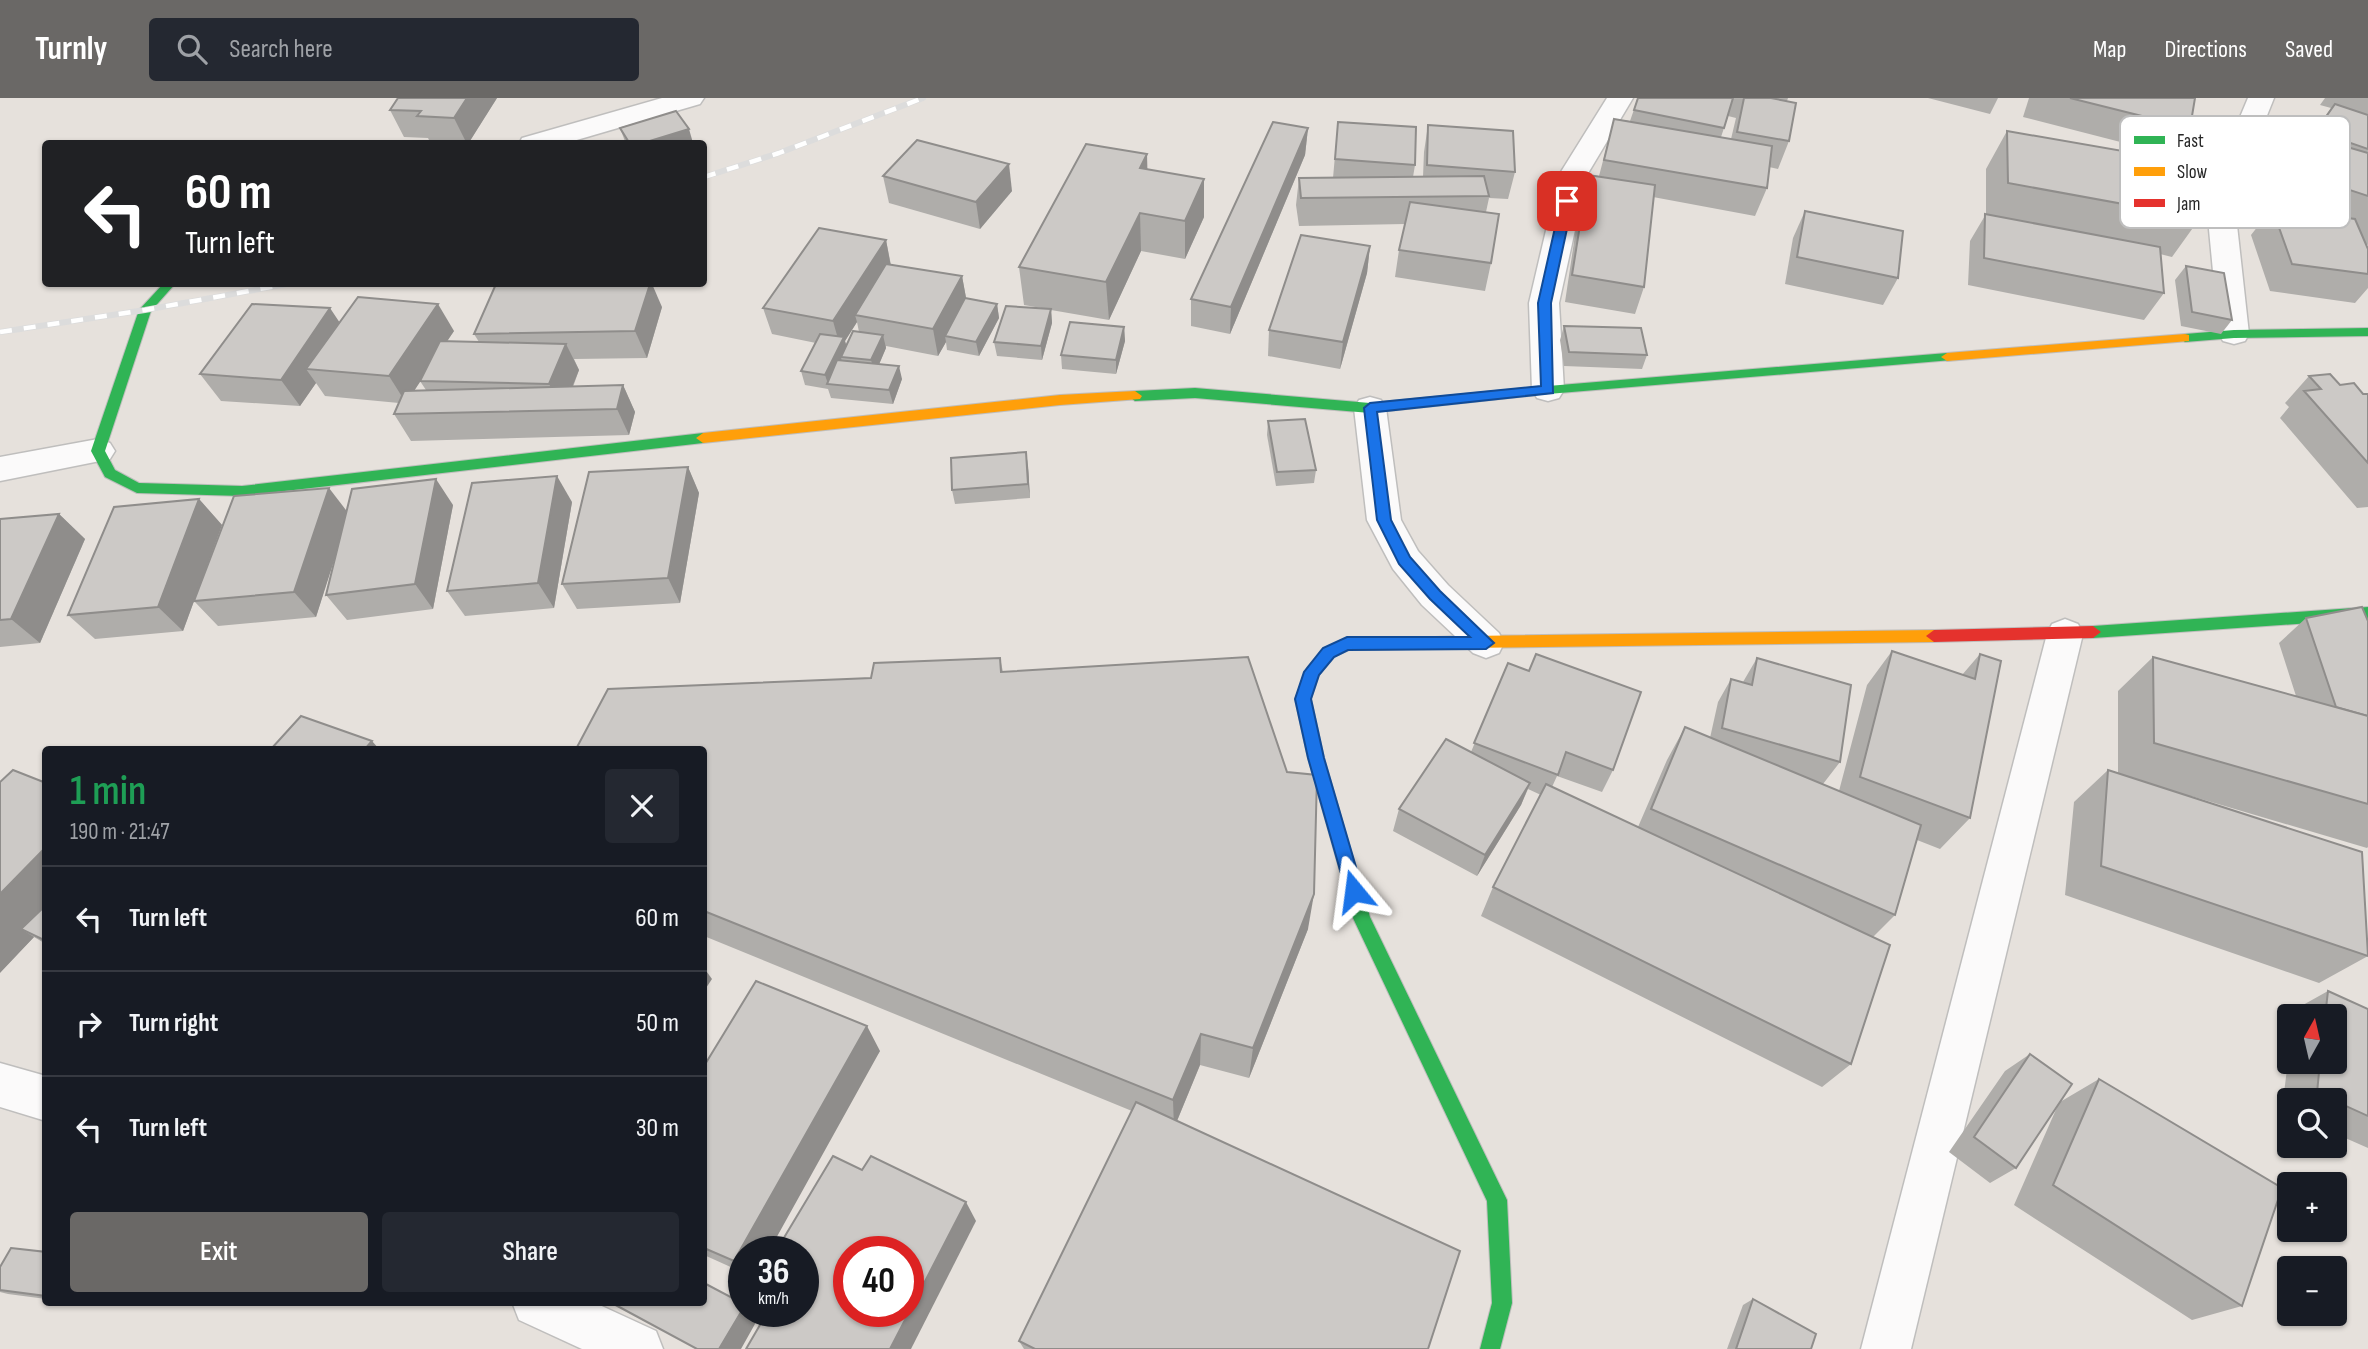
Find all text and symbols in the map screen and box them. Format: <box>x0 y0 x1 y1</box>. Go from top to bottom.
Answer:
search box <box>149 18 639 81</box>
text: Turnly <box>35 29 107 69</box>
icon: search <box>173 30 211 68</box>
text: Search here <box>229 34 333 65</box>
text: Map <box>2093 35 2126 64</box>
text: Directions <box>2164 35 2247 64</box>
text: Saved <box>2285 35 2333 64</box>
legend <box>2120 116 2350 228</box>
text: Fast <box>2177 130 2204 153</box>
text: Slow <box>2177 161 2207 184</box>
text: 60 m <box>185 164 272 223</box>
icon: left <box>70 168 161 259</box>
pin <box>1537 171 1597 231</box>
icon: arrive <box>1548 182 1586 220</box>
text: Jam <box>2176 193 2200 216</box>
text: Turn left <box>185 224 275 263</box>
text: 1 min <box>70 766 146 817</box>
button: close <box>605 769 679 843</box>
text: 190 m · 21:47 <box>70 818 169 846</box>
position arrow <box>1317 854 1391 928</box>
icon: left <box>70 900 108 938</box>
text: Turn left <box>129 903 207 934</box>
text: 60 m <box>635 903 679 934</box>
north arrow <box>2277 1004 2347 1074</box>
map controls <box>2277 1004 2347 1326</box>
icon: right <box>70 1005 108 1043</box>
text: Turn right <box>129 1008 218 1039</box>
text: 50 m <box>636 1008 679 1039</box>
button: search <box>2277 1088 2347 1158</box>
icon: left <box>70 1110 108 1148</box>
text: Turn left <box>129 1113 207 1144</box>
text: 30 m <box>636 1113 679 1144</box>
button: + <box>2277 1172 2347 1242</box>
button: Exit <box>70 1212 368 1292</box>
button: Share <box>382 1212 679 1292</box>
speed limit sign: 40 <box>833 1236 924 1327</box>
text: 36 <box>757 1251 790 1294</box>
button: − <box>2277 1256 2347 1326</box>
text: km/h <box>758 1288 789 1309</box>

